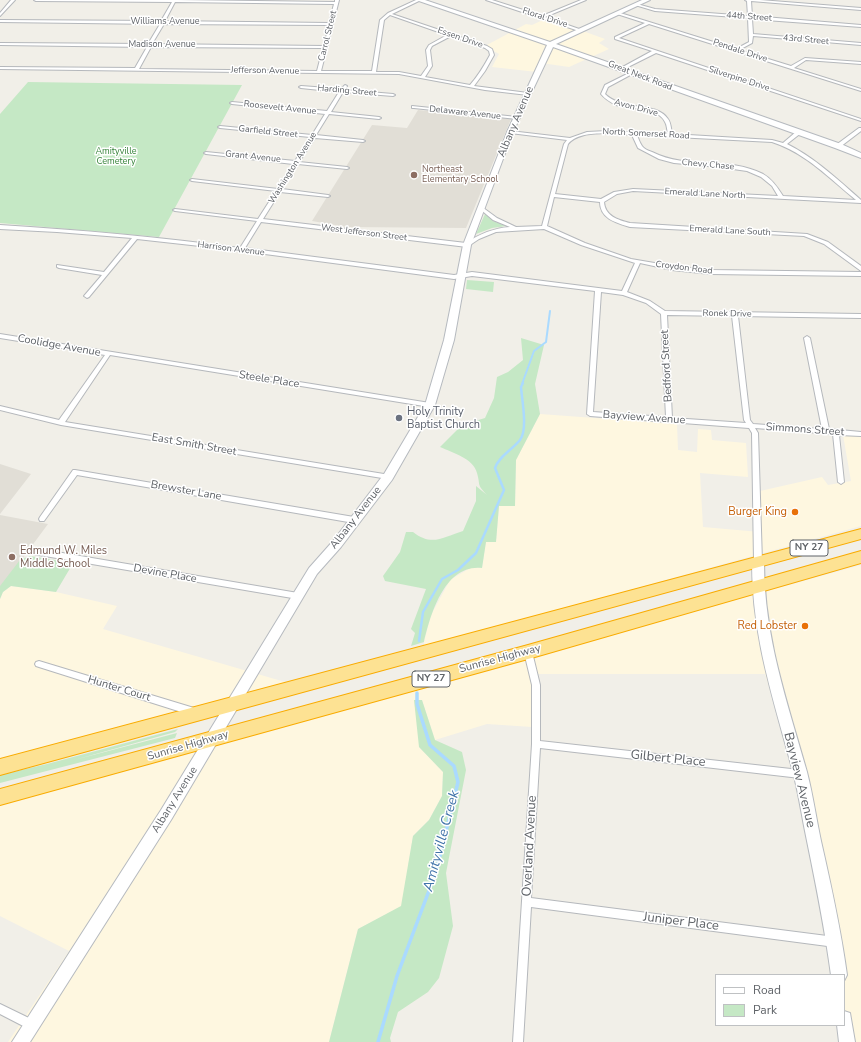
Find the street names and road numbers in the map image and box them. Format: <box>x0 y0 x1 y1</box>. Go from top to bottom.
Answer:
street label: Floral Drive <box>521 6 569 30</box>
street label: Carrol Street <box>317 10 339 62</box>
street label: 44th Street <box>726 10 772 24</box>
street label: Williams Avenue <box>130 17 200 27</box>
street label: Essen Drive <box>436 25 484 51</box>
street label: 43rd Street <box>783 33 829 47</box>
street label: Pendale Drive <box>711 37 769 65</box>
street label: Madison Avenue <box>128 40 196 50</box>
street label: Great Neck Road <box>606 59 674 93</box>
street label: Silverpine Drive <box>707 64 771 94</box>
street label: Jefferson Avenue <box>231 65 299 77</box>
street label: Harding Street <box>317 83 377 99</box>
street label: Albany Avenue <box>495 85 537 159</box>
street label: Avon Drive <box>613 97 659 119</box>
street label: Roosevelt Avenue <box>243 99 317 117</box>
street label: Delaware Avenue <box>429 104 501 122</box>
street label: Garfield Street <box>238 124 298 140</box>
street label: North Somerset Road <box>602 126 690 142</box>
street label: Washington Avenue <box>267 130 319 206</box>
street label: Grant Avenue <box>225 149 281 165</box>
street label: Chevy Chase <box>681 157 735 173</box>
street label: Emerald Lane North <box>664 186 746 202</box>
street label: West Jefferson Street <box>320 222 408 244</box>
street label: Emerald Lane South <box>689 223 771 239</box>
street label: Harrison Avenue <box>197 240 265 258</box>
street label: Croydon Road <box>655 259 713 277</box>
street label: Ronek Drive <box>702 308 752 320</box>
street label: Bedford Street <box>659 329 675 403</box>
street label: Coolidge Avenue <box>16 332 102 360</box>
street label: Steele Place <box>238 369 300 391</box>
street label: Bayview Avenue <box>602 409 686 427</box>
street label: Simmons Street <box>765 421 845 439</box>
street label: East Smith Street <box>151 431 237 459</box>
street label: Brewster Lane <box>150 478 222 504</box>
street label: Albany Avenue <box>328 484 384 552</box>
road number: NY 27 <box>790 540 828 556</box>
street label: Devine Place <box>132 562 198 586</box>
street label: Sunrise Highway <box>458 642 542 676</box>
road number: NY 27 <box>412 671 450 687</box>
street label: Hunter Court <box>86 673 152 705</box>
street label: Sunrise Highway <box>146 728 230 764</box>
street label: Bayview Avenue <box>780 731 818 829</box>
street label: Gilbert Place <box>630 747 706 771</box>
street label: Albany Avenue <box>149 764 201 836</box>
street label: Overland Avenue <box>520 795 540 897</box>
street label: Juniper Place <box>642 910 720 934</box>

